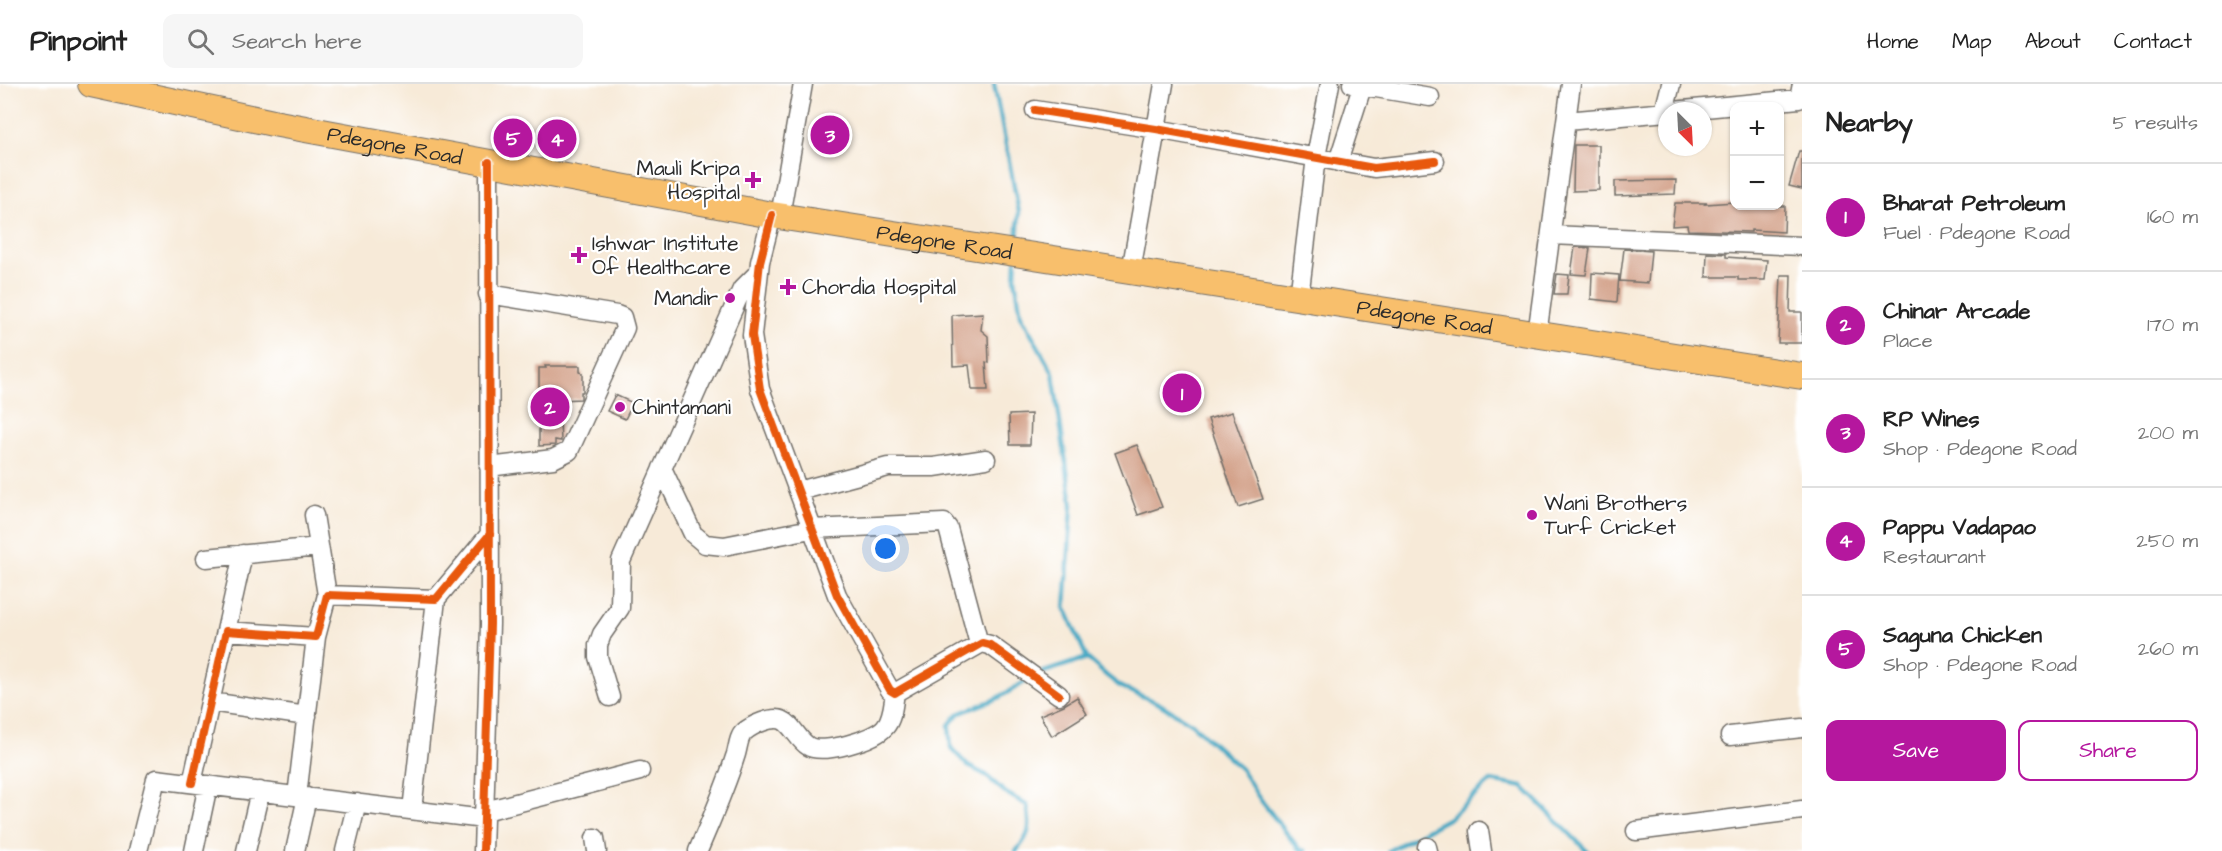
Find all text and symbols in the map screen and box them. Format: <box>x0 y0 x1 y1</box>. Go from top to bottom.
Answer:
search box <box>163 14 583 68</box>
text: Pinpoint <box>30 22 127 61</box>
icon: search <box>184 25 217 58</box>
text: Search here <box>232 26 362 57</box>
text: Home <box>1867 27 1919 56</box>
text: Map <box>1952 27 1992 56</box>
text: About <box>2025 27 2081 56</box>
text: Contact <box>2114 27 2192 56</box>
north arrow <box>1658 102 1712 156</box>
map controls <box>1730 102 1784 210</box>
button: + <box>1730 102 1784 156</box>
text: Nearby <box>1826 105 1913 141</box>
text: 5 results <box>2113 109 2198 137</box>
pin: 3 <box>810 112 850 158</box>
pin: 5 <box>494 116 532 160</box>
pin: 4 <box>538 116 576 162</box>
street label: Pdegone Road <box>325 119 465 173</box>
place label: Mauli Kripa Hospital <box>637 154 740 208</box>
button: − <box>1730 156 1784 210</box>
marker: Mauli Kripa Hospital <box>744 171 762 189</box>
text: Bharat Petroleum <box>1883 188 2065 219</box>
text: 1 <box>1844 203 1847 231</box>
text: 160 m <box>2147 203 2198 231</box>
street label: Pdegone Road <box>874 218 1014 267</box>
text: Fuel · Pdegone Road <box>1883 219 2070 247</box>
place label: Ishwar Institute Of Healthcare <box>592 229 739 282</box>
marker: Ishwar Institute Of Healthcare <box>570 246 588 264</box>
place label: Chordia Hospital <box>802 273 956 303</box>
marker: Chordia Hospital <box>779 278 797 296</box>
place label: Mandir <box>654 284 718 313</box>
marker: Mandir <box>723 291 737 305</box>
street label: Pdegone Road <box>1355 293 1494 342</box>
text: Chinar Arcade <box>1883 296 2030 327</box>
text: 2 <box>1840 311 1851 339</box>
text: 170 m <box>2147 311 2198 339</box>
text: Place <box>1883 327 1933 355</box>
pin: 1 <box>1162 370 1202 416</box>
pin: 2 <box>530 384 570 430</box>
place label: Chintamani <box>632 393 731 422</box>
marker: Chintamani <box>613 400 627 414</box>
text: RP Wines <box>1883 404 1980 435</box>
text: 3 <box>1840 419 1851 447</box>
text: 200 m <box>2138 419 2198 447</box>
text: Shop · Pdegone Road <box>1883 435 2077 463</box>
place label: Wani Brothers Turf Cricket <box>1544 489 1687 542</box>
marker: Wani Brothers Turf Cricket <box>1525 508 1539 522</box>
text: Pappu Vadapao <box>1883 512 2036 543</box>
text: 4 <box>1839 527 1852 555</box>
text: 250 m <box>2136 527 2198 555</box>
your location <box>871 534 900 563</box>
text: Restaurant <box>1883 543 1986 571</box>
text: Saguna Chicken <box>1883 620 2042 651</box>
text: 5 <box>1838 635 1853 663</box>
text: 260 m <box>2138 635 2198 663</box>
text: Shop · Pdegone Road <box>1883 651 2077 679</box>
button: Save <box>1826 720 2006 781</box>
button: Share <box>2018 720 2198 781</box>

